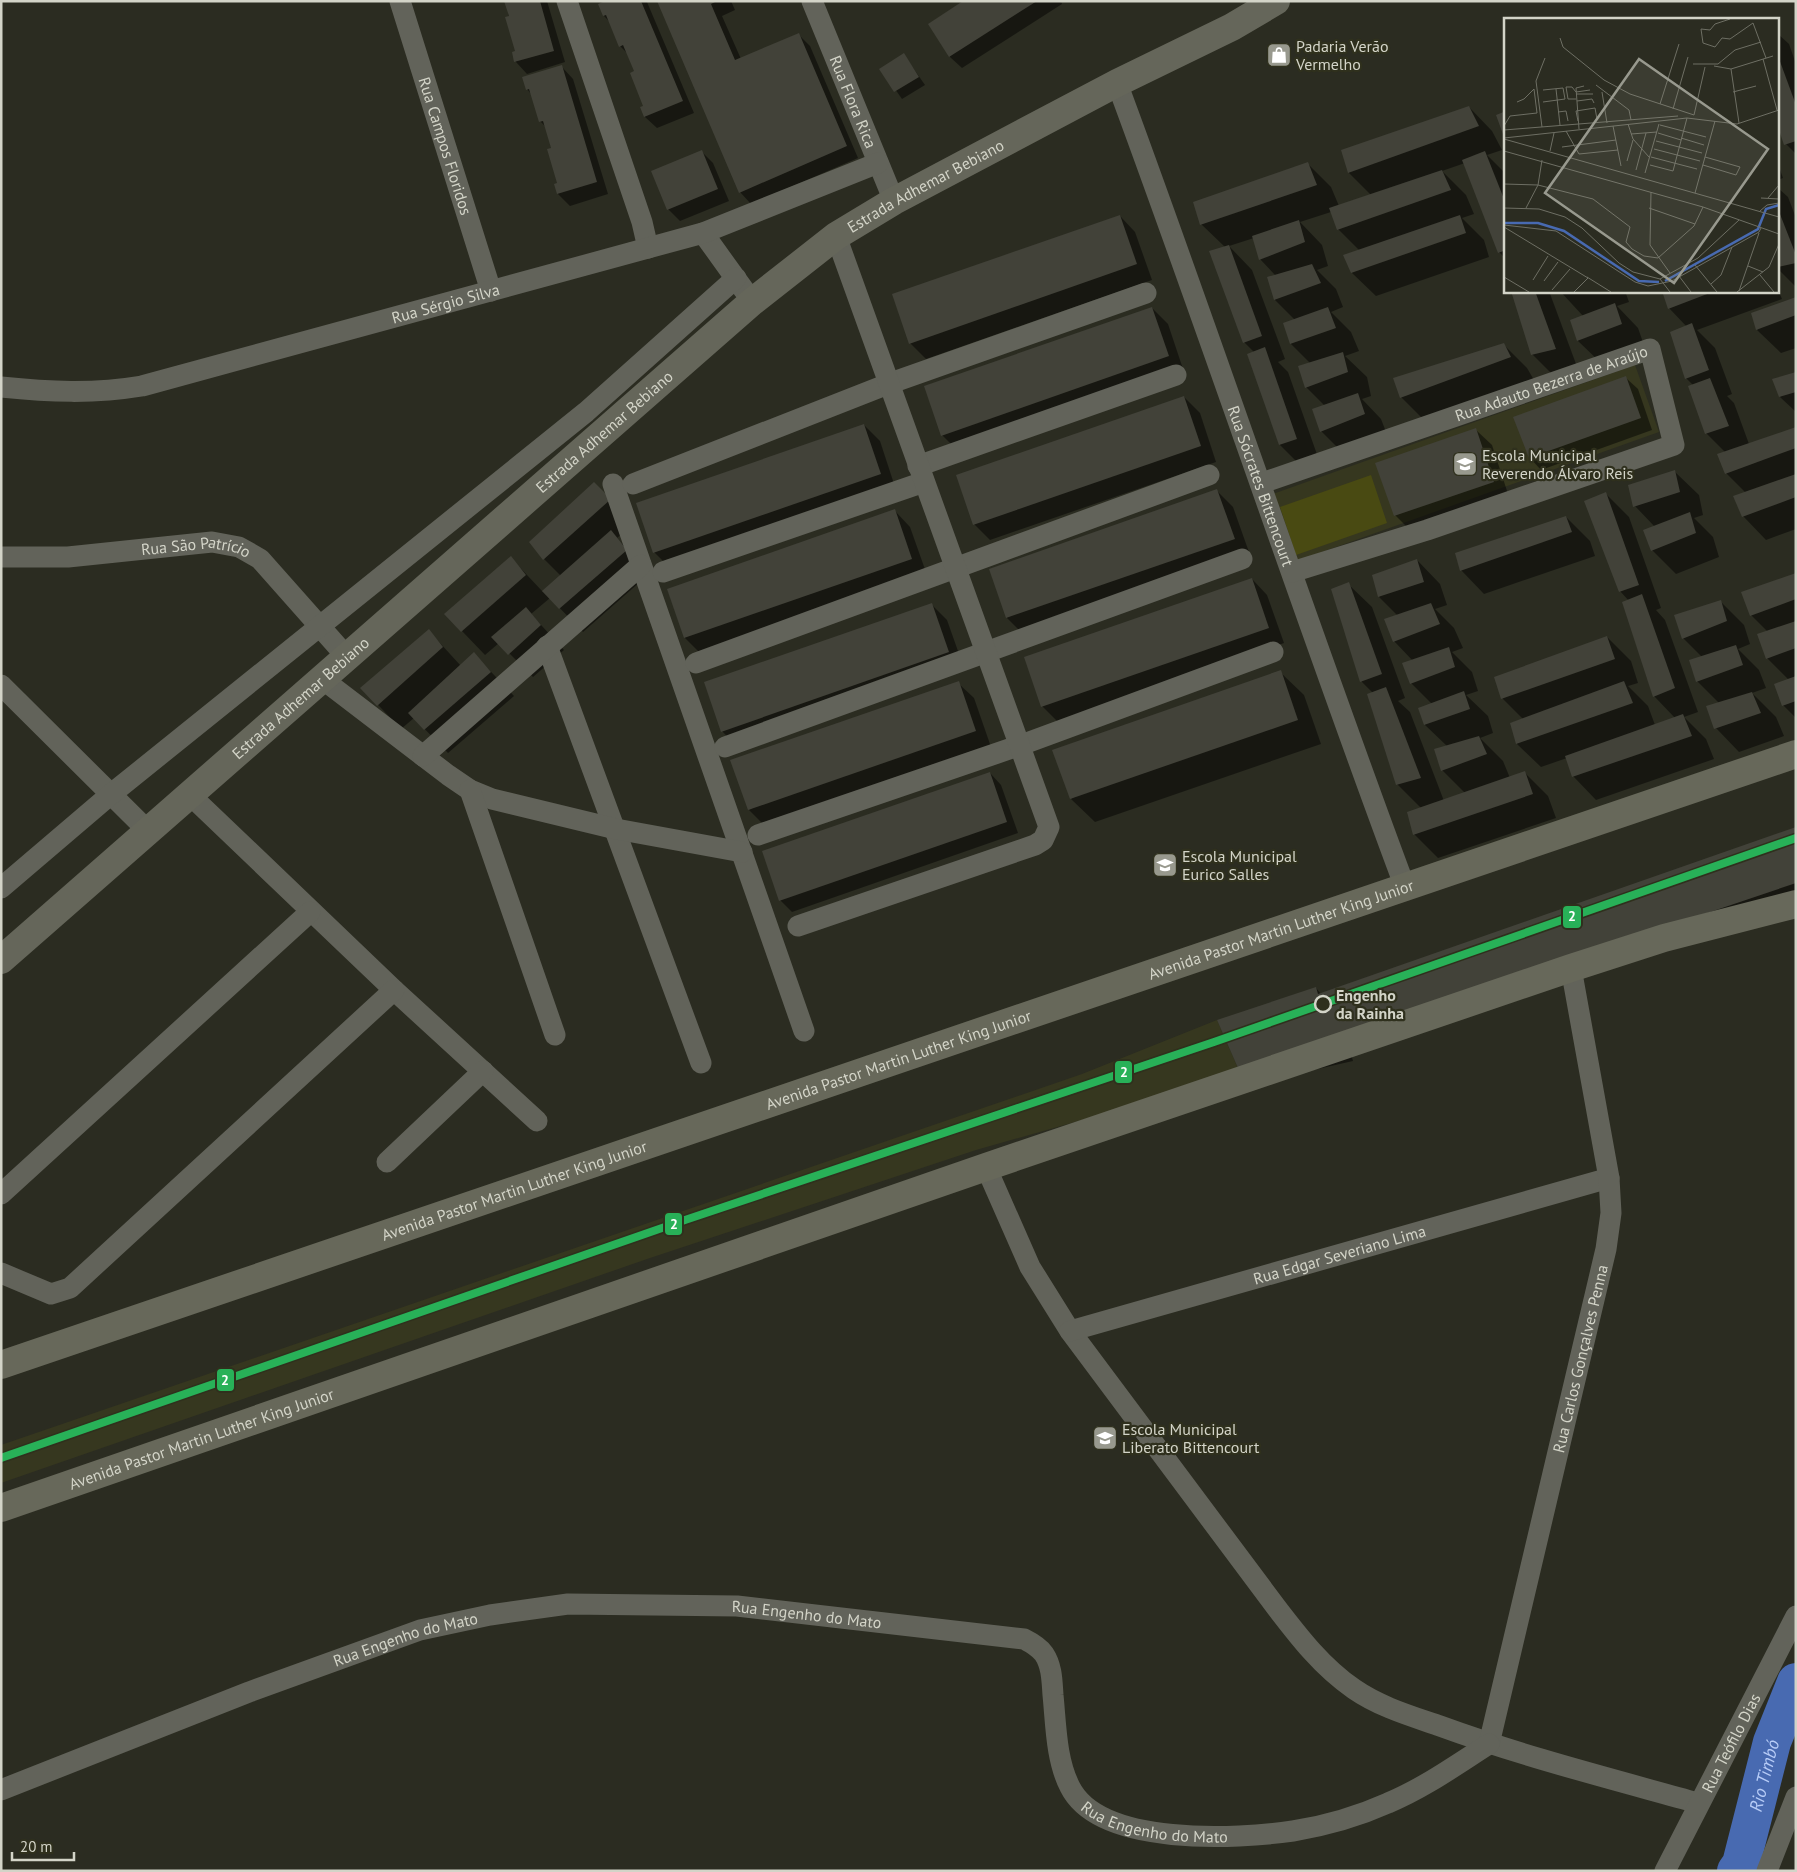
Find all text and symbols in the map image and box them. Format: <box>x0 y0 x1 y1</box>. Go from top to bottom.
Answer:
inset map <box>1504 18 1780 292</box>
place label: Padaria Verão Vermelho <box>1295 36 1389 74</box>
shop icon: Padaria Verão Vermelho <box>1266 42 1292 68</box>
street label: Rua Flora Rica <box>825 53 881 151</box>
street label: Rua Campos Floridos <box>414 75 477 218</box>
street label: Estrada Adhemar Bebiano <box>844 135 1007 237</box>
street label: Rua Sérgio Silva <box>389 279 502 328</box>
street label: Rua Adauto Bezerra de Araújo <box>1452 341 1650 426</box>
street label: Estrada Adhemar Bebiano <box>532 366 677 497</box>
street label: Rua Sócrates Bittencourt <box>1224 403 1299 570</box>
place label: Escola Municipal Reverendo Álvaro Reis <box>1482 445 1634 483</box>
school or university icon: Escola Municipal Reverendo Álvaro Reis <box>1452 451 1478 477</box>
street label: Rua São Patrício <box>140 532 255 562</box>
street label: Estrada Adhemar Bebiano <box>228 632 373 763</box>
place label: Escola Municipal Eurico Salles <box>1182 846 1297 884</box>
school or university icon: Escola Municipal Eurico Salles <box>1152 852 1178 878</box>
street label: Avenida Pastor Martin Luther King Junior <box>1146 875 1417 984</box>
line badge: 2 <box>1562 905 1582 929</box>
text: 2 <box>1568 907 1576 925</box>
place label: Engenho da Rainha <box>1336 985 1404 1023</box>
marker: Engenho da Rainha <box>1314 995 1332 1013</box>
street label: Avenida Pastor Martin Luther King Junior <box>763 1005 1034 1114</box>
line badge: 2 <box>1114 1060 1133 1084</box>
text: 2 <box>1120 1063 1128 1081</box>
street label: Avenida Pastor Martin Luther King Junior <box>379 1136 650 1245</box>
line badge: 2 <box>664 1212 683 1236</box>
text: 2 <box>670 1215 678 1233</box>
street label: Rua Edgar Severiano Lima <box>1251 1221 1428 1289</box>
street label: Rua Carlos Gonçalves Penna <box>1548 1263 1612 1455</box>
line badge: 2 <box>216 1368 235 1392</box>
text: 2 <box>221 1371 229 1389</box>
street label: Avenida Pastor Martin Luther King Junior <box>66 1383 337 1494</box>
place label: Escola Municipal Liberato Bittencourt <box>1122 1419 1260 1457</box>
school or university icon: Escola Municipal Liberato Bittencourt <box>1092 1425 1118 1451</box>
street label: Rua Engenho do Mato <box>732 1596 883 1633</box>
street label: Rua Engenho do Mato <box>330 1608 480 1671</box>
street label: Rua Teófilo Dias <box>1697 1690 1765 1796</box>
water label: Rio Timbó <box>1743 1737 1784 1814</box>
street label: Rua Engenho do Mato <box>1077 1797 1228 1847</box>
scale bar <box>12 1830 75 1862</box>
text: 20 m <box>20 1837 53 1856</box>

